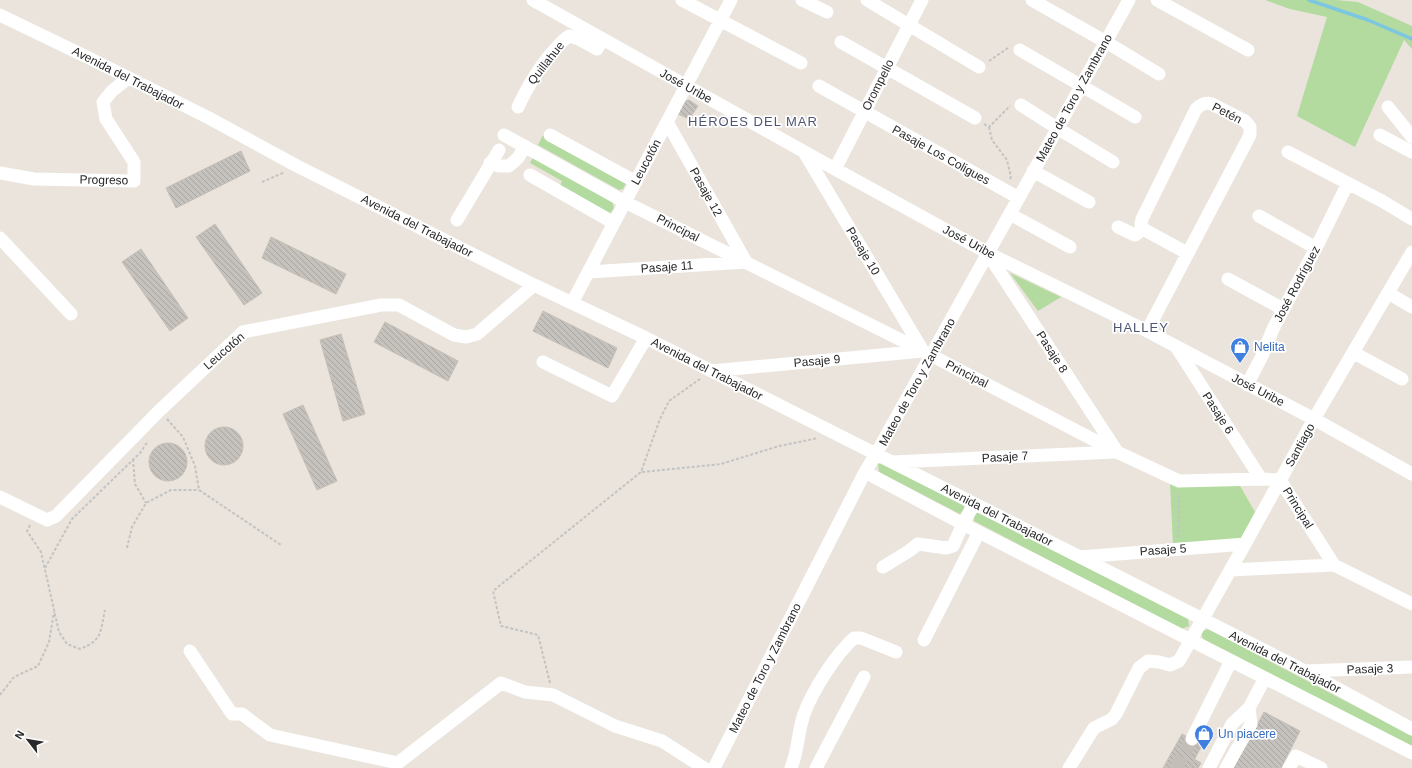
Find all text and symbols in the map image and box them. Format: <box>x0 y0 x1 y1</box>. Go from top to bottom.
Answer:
street label: Mateo de Toro y Zambrano <box>1033 31 1115 164</box>
street label: Quillahue <box>525 38 567 87</box>
street label: Avenida del Trabajador <box>70 44 186 112</box>
street label: Orompello <box>859 57 897 113</box>
street label: José Uribe <box>658 66 715 106</box>
street label: Petén <box>1210 100 1244 126</box>
district label: HÉROES DEL MAR <box>688 114 818 129</box>
street label: Pasaje Los Coligues <box>890 122 992 188</box>
street label: Leucotón <box>628 137 664 187</box>
street label: Pasaje 12 <box>687 165 725 219</box>
street label: Progreso <box>80 173 129 187</box>
street label: Avenida del Trabajador <box>359 192 475 260</box>
street label: Principal <box>654 211 702 245</box>
street label: José Uribe <box>940 222 998 262</box>
street label: Pasaje 10 <box>843 225 883 278</box>
street label: José Rodríguez <box>1271 244 1323 324</box>
street label: Pasaje 11 <box>640 258 694 276</box>
street label: Mateo de Toro y Zambrano <box>876 315 958 448</box>
district label: HALLEY <box>1113 320 1169 335</box>
street label: Pasaje 8 <box>1033 329 1071 376</box>
street label: Leucotón <box>201 330 247 372</box>
street label: Avenida del Trabajador <box>649 335 765 403</box>
shop icon: Nelita <box>1229 336 1251 364</box>
place label: Nelita <box>1254 340 1285 354</box>
street label: Pasaje 9 <box>793 352 841 370</box>
street label: Principal <box>943 357 991 391</box>
street label: José Uribe <box>1229 371 1287 409</box>
street label: Pasaje 6 <box>1199 390 1237 437</box>
street label: Santiago <box>1282 421 1318 469</box>
street label: Pasaje 7 <box>981 449 1029 465</box>
street label: Avenida del Trabajador <box>939 481 1055 549</box>
street label: Principal <box>1280 485 1316 531</box>
street label: Pasaje 5 <box>1139 541 1187 559</box>
street label: Mateo de Toro y Zambrano <box>726 600 804 735</box>
street label: Avenida del Trabajador <box>1227 628 1343 696</box>
street label: Pasaje 3 <box>1346 661 1394 677</box>
north arrow <box>8 720 48 760</box>
shop icon: Un piacere <box>1193 723 1215 751</box>
place label: Un piacere <box>1218 727 1276 741</box>
text: N <box>12 728 27 741</box>

